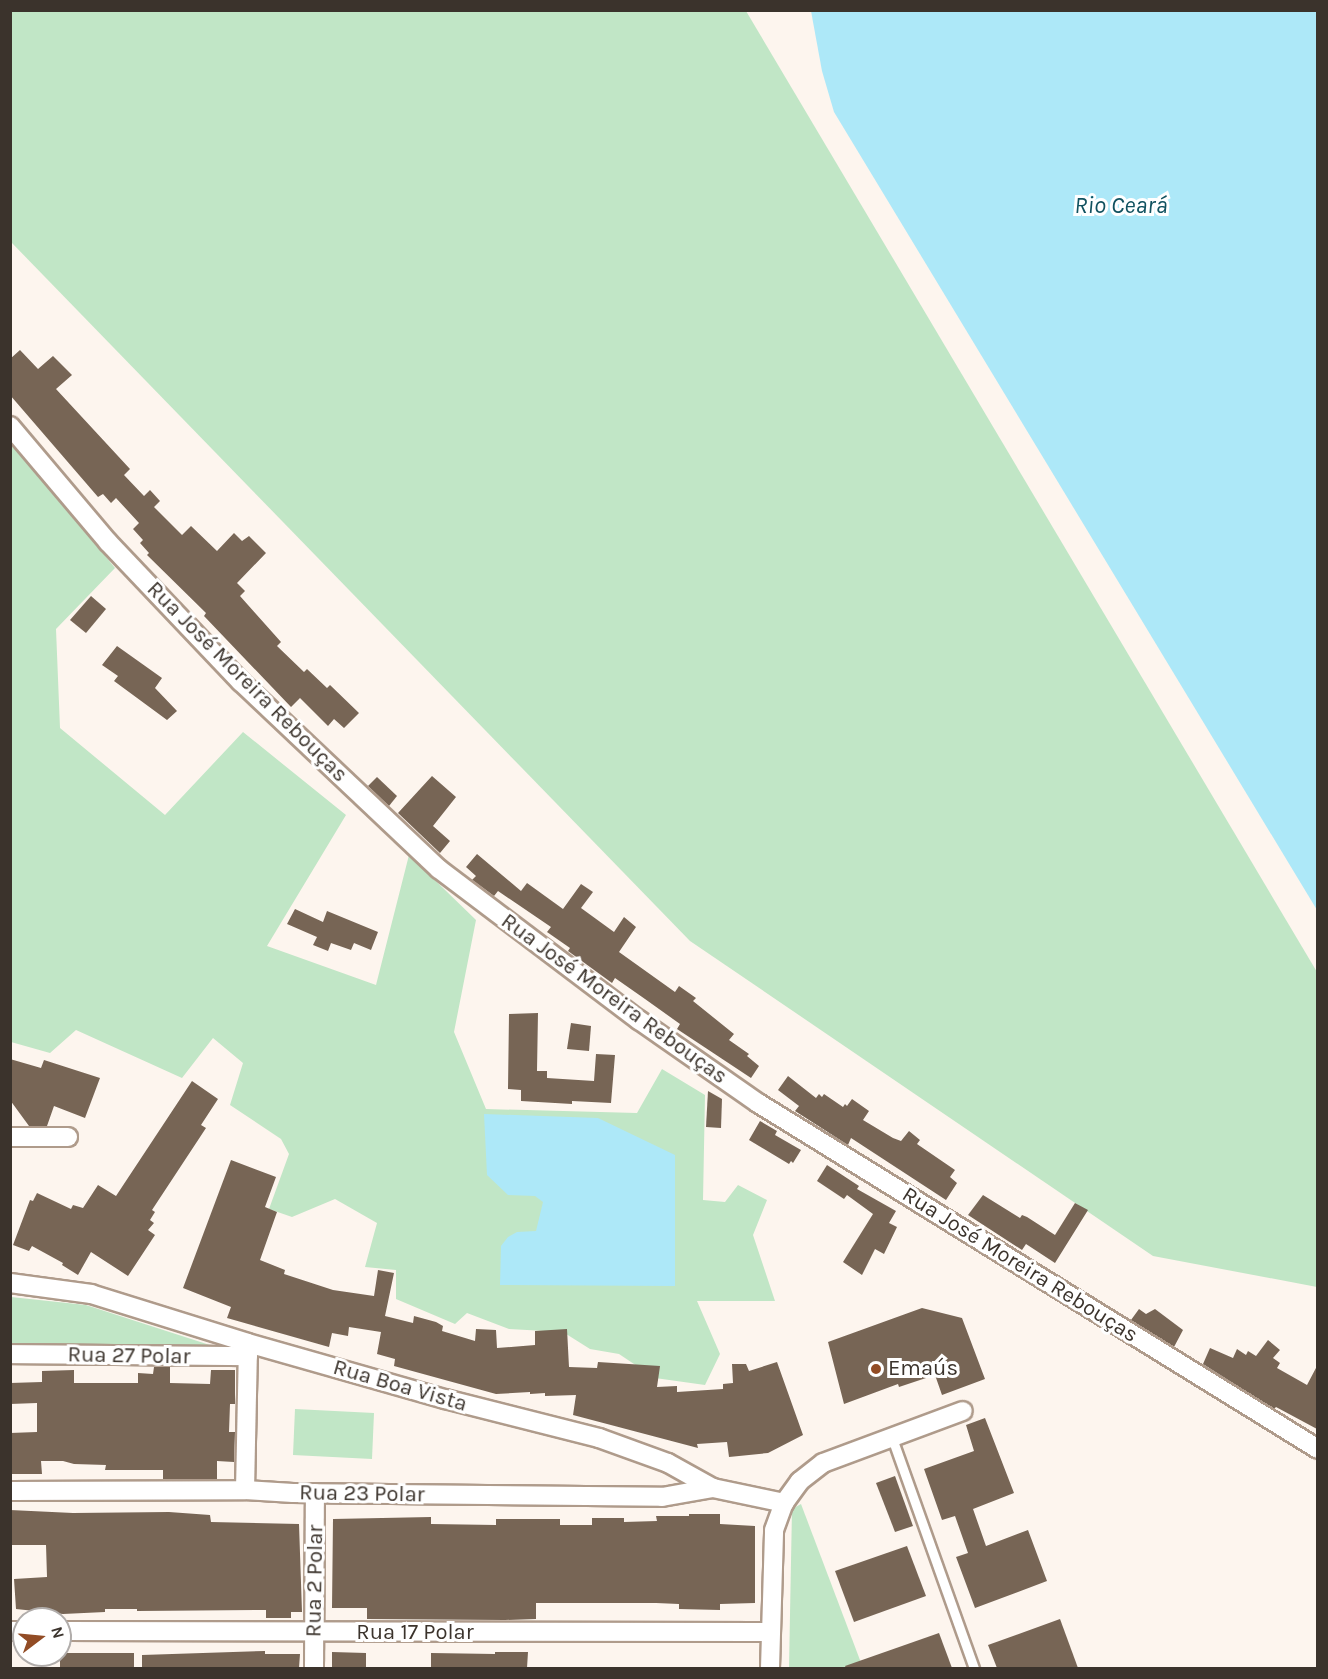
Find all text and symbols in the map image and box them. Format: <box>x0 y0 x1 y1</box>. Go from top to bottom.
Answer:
water label: Rio Ceará <box>1074 192 1168 220</box>
street label: Rua José Moreira Rebouças <box>141 576 353 788</box>
street label: Rua José Moreira Rebouças <box>496 908 732 1090</box>
street label: Rua José Moreira Rebouças <box>897 1181 1143 1349</box>
street label: Rua 27 Polar <box>67 1342 191 1370</box>
street label: Rua Boa Vista <box>330 1354 470 1418</box>
place label: Emaús <box>888 1356 958 1382</box>
marker: Emaús <box>869 1362 883 1376</box>
street label: Rua 23 Polar <box>299 1480 425 1508</box>
street label: Rua 2 Polar <box>301 1525 329 1637</box>
north arrow <box>12 1607 72 1667</box>
street label: Rua 17 Polar <box>356 1620 474 1646</box>
text: N <box>47 1624 69 1641</box>

